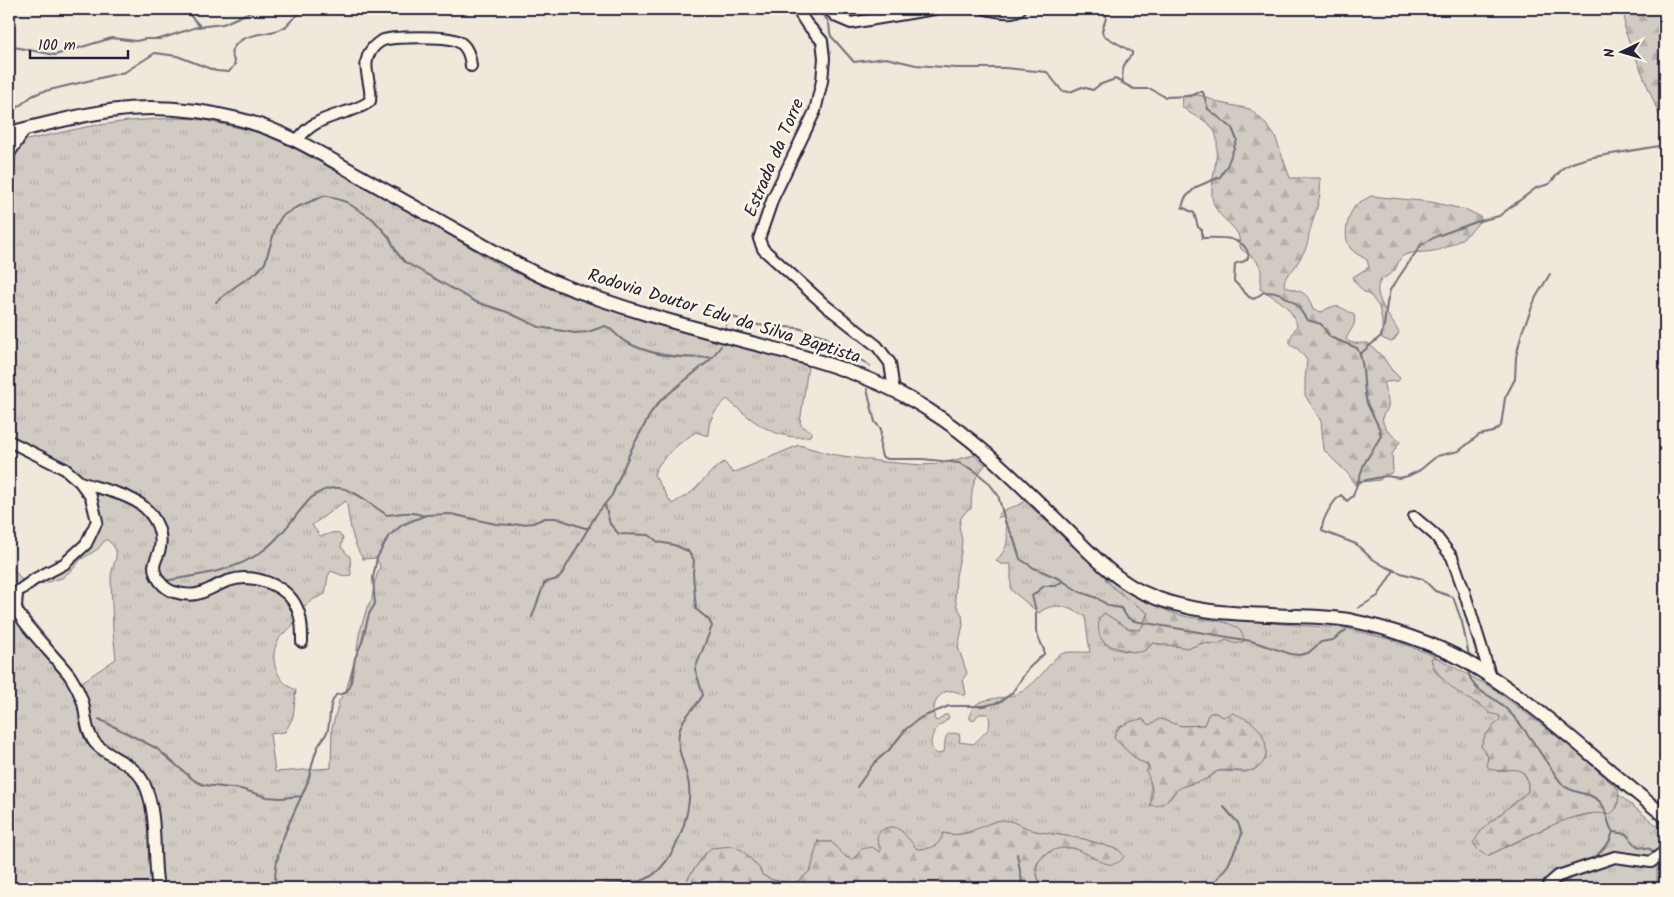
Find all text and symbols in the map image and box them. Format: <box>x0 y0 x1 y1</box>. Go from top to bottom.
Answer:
scale bar <box>30 28 128 60</box>
north arrow <box>1596 28 1646 78</box>
text: 100 m <box>38 34 76 58</box>
text: N <box>1599 48 1621 58</box>
street label: Estrada da Torre <box>737 94 813 222</box>
street label: Rodovia Doutor Edu da Silva Baptista <box>584 262 864 372</box>

